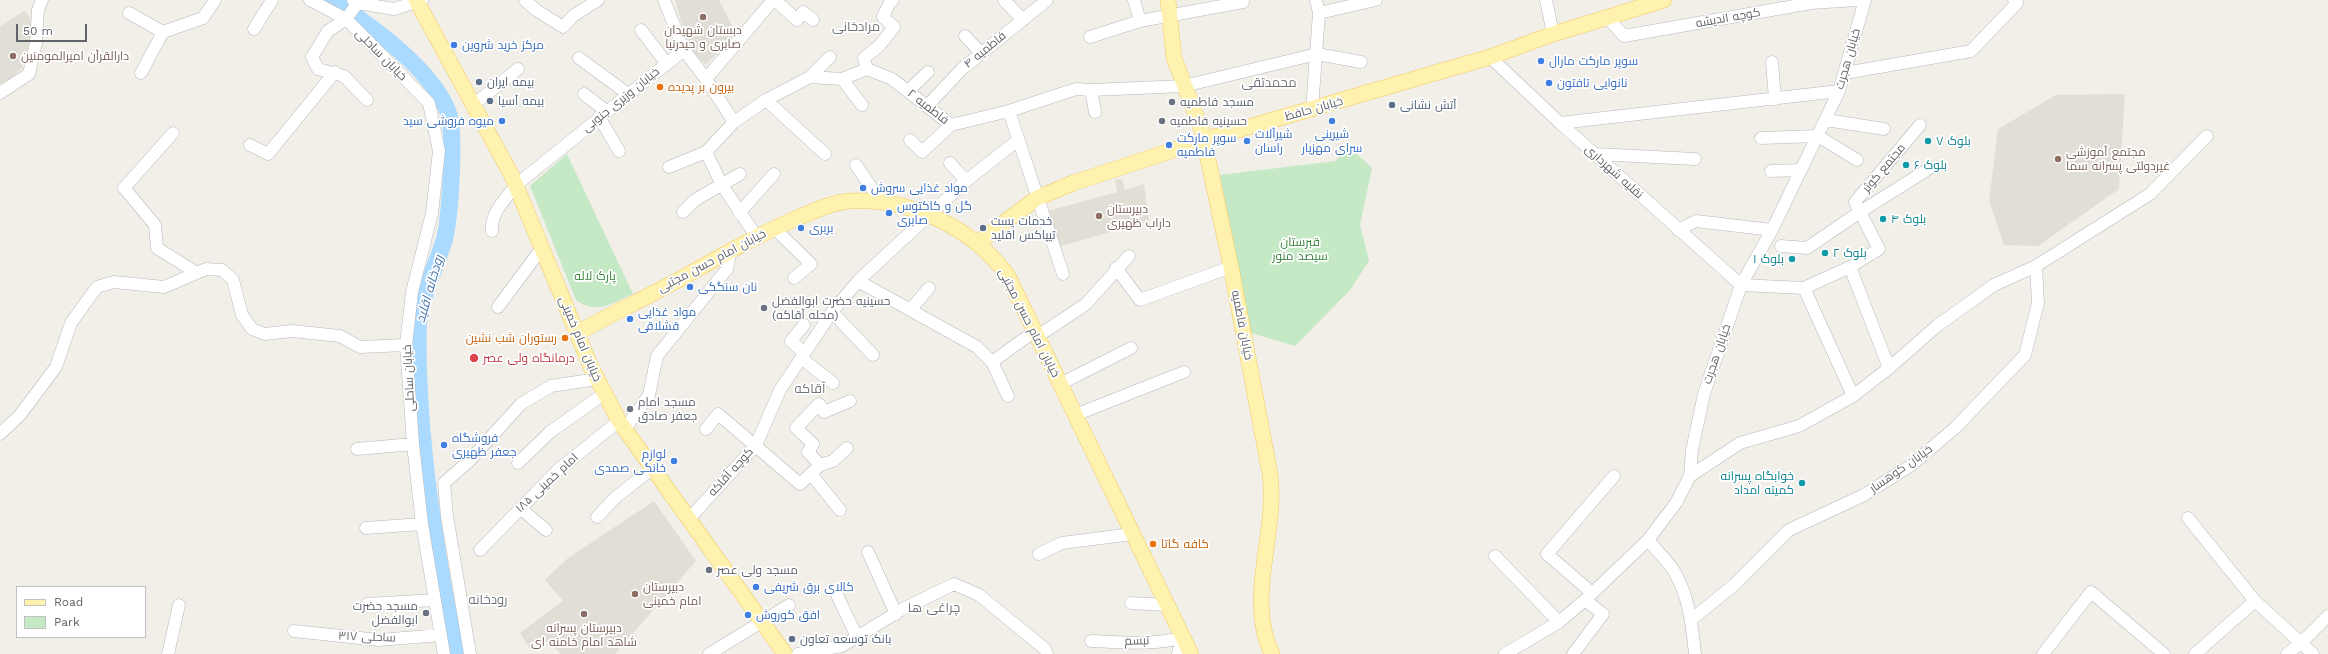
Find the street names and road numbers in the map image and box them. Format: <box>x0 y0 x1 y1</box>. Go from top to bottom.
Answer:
street label: کوچه اندیشه <box>1695 5 1761 31</box>
street label: خیابان ساحلی <box>352 26 410 84</box>
street label: خیابان هجرت <box>1832 27 1864 91</box>
street label: فاطمیه ۴ <box>961 29 1009 71</box>
street label: خیابان وزیری جنوبی <box>580 65 662 135</box>
street label: فاطمیه ۲ <box>904 86 952 128</box>
street label: خیابان حافظ <box>1283 94 1345 124</box>
street label: مجتمع کوثر <box>1859 141 1909 195</box>
street label: نقلیه شهرداری <box>1582 142 1646 202</box>
street label: خیابان امام حسن مجتبی <box>655 226 769 296</box>
street label: خیابان امام حسن مجتبی <box>995 266 1063 380</box>
street label: خیابان فاطمیه <box>1228 289 1256 361</box>
street label: خیابان امام خمینی <box>556 294 604 384</box>
street label: خیابان هجرت <box>1700 322 1734 386</box>
street label: خیابان ساحلی <box>400 344 418 412</box>
street label: خیابان کوهسار <box>1867 442 1935 496</box>
street label: کوچه آقاکه <box>705 445 757 499</box>
street label: امام خمینی ۱۸۵ <box>513 450 581 516</box>
street label: ساحلی ۳۱۷ <box>338 629 396 645</box>
street label: تبسم <box>1124 634 1150 648</box>

